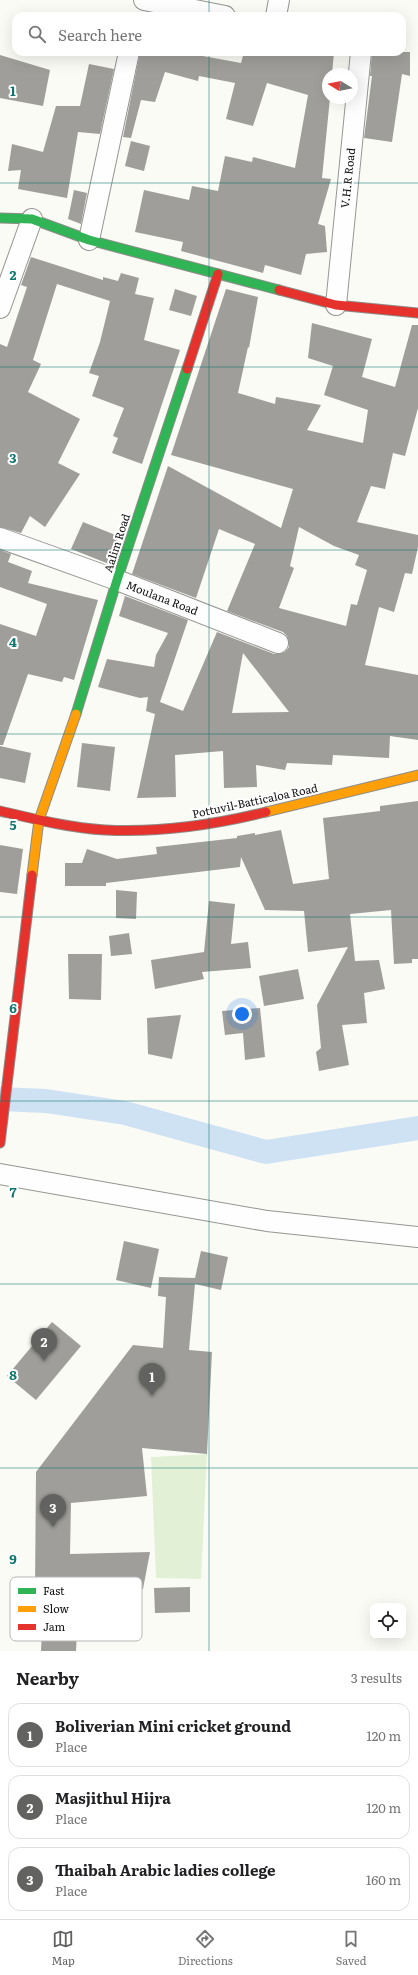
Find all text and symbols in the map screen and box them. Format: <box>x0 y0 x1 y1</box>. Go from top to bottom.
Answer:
search box <box>12 12 406 56</box>
icon: search <box>26 23 48 45</box>
text: Search here <box>58 23 142 46</box>
north arrow <box>322 68 358 104</box>
text: 1 <box>10 81 16 100</box>
street label: V.H.R Road <box>336 147 358 209</box>
text: 2 <box>10 265 17 284</box>
text: 3 <box>9 448 17 467</box>
street label: Aalim Road <box>99 511 133 574</box>
street label: Moulana Road <box>124 576 201 618</box>
text: 4 <box>9 632 17 651</box>
street label: Pottuvil-Batticaloa Road <box>191 779 319 821</box>
text: 5 <box>9 815 17 834</box>
text: 6 <box>9 998 17 1017</box>
your location <box>232 1004 252 1024</box>
text: 7 <box>9 1182 17 1201</box>
pin: 2 <box>31 1328 57 1361</box>
pin: 1 <box>139 1363 165 1396</box>
text: 8 <box>9 1365 17 1384</box>
pin: 3 <box>40 1494 66 1527</box>
text: 9 <box>9 1549 17 1568</box>
legend <box>10 1577 142 1641</box>
text: Fast <box>43 1582 65 1598</box>
text: Slow <box>43 1600 69 1616</box>
map controls <box>370 1603 406 1639</box>
button: locate <box>370 1603 406 1639</box>
text: Jam <box>43 1618 66 1634</box>
text: Nearby <box>16 1665 79 1690</box>
text: 3 results <box>351 1668 402 1687</box>
text: Boliverian Mini cricket ground <box>55 1714 291 1737</box>
text: 1 <box>27 1726 33 1745</box>
text: 120 m <box>366 1726 401 1745</box>
text: Place <box>55 1737 87 1756</box>
text: Masjithul Hijra <box>55 1786 171 1809</box>
text: 2 <box>27 1798 33 1817</box>
text: 120 m <box>366 1798 401 1817</box>
text: Place <box>55 1809 87 1828</box>
text: Thaibah Arabic ladies college <box>55 1858 276 1881</box>
text: 3 <box>26 1870 34 1889</box>
text: 160 m <box>366 1870 401 1889</box>
text: Place <box>55 1881 87 1900</box>
tab: Map <box>51 1928 75 1968</box>
tab: Directions <box>178 1928 233 1968</box>
tab: Saved <box>336 1928 366 1968</box>

